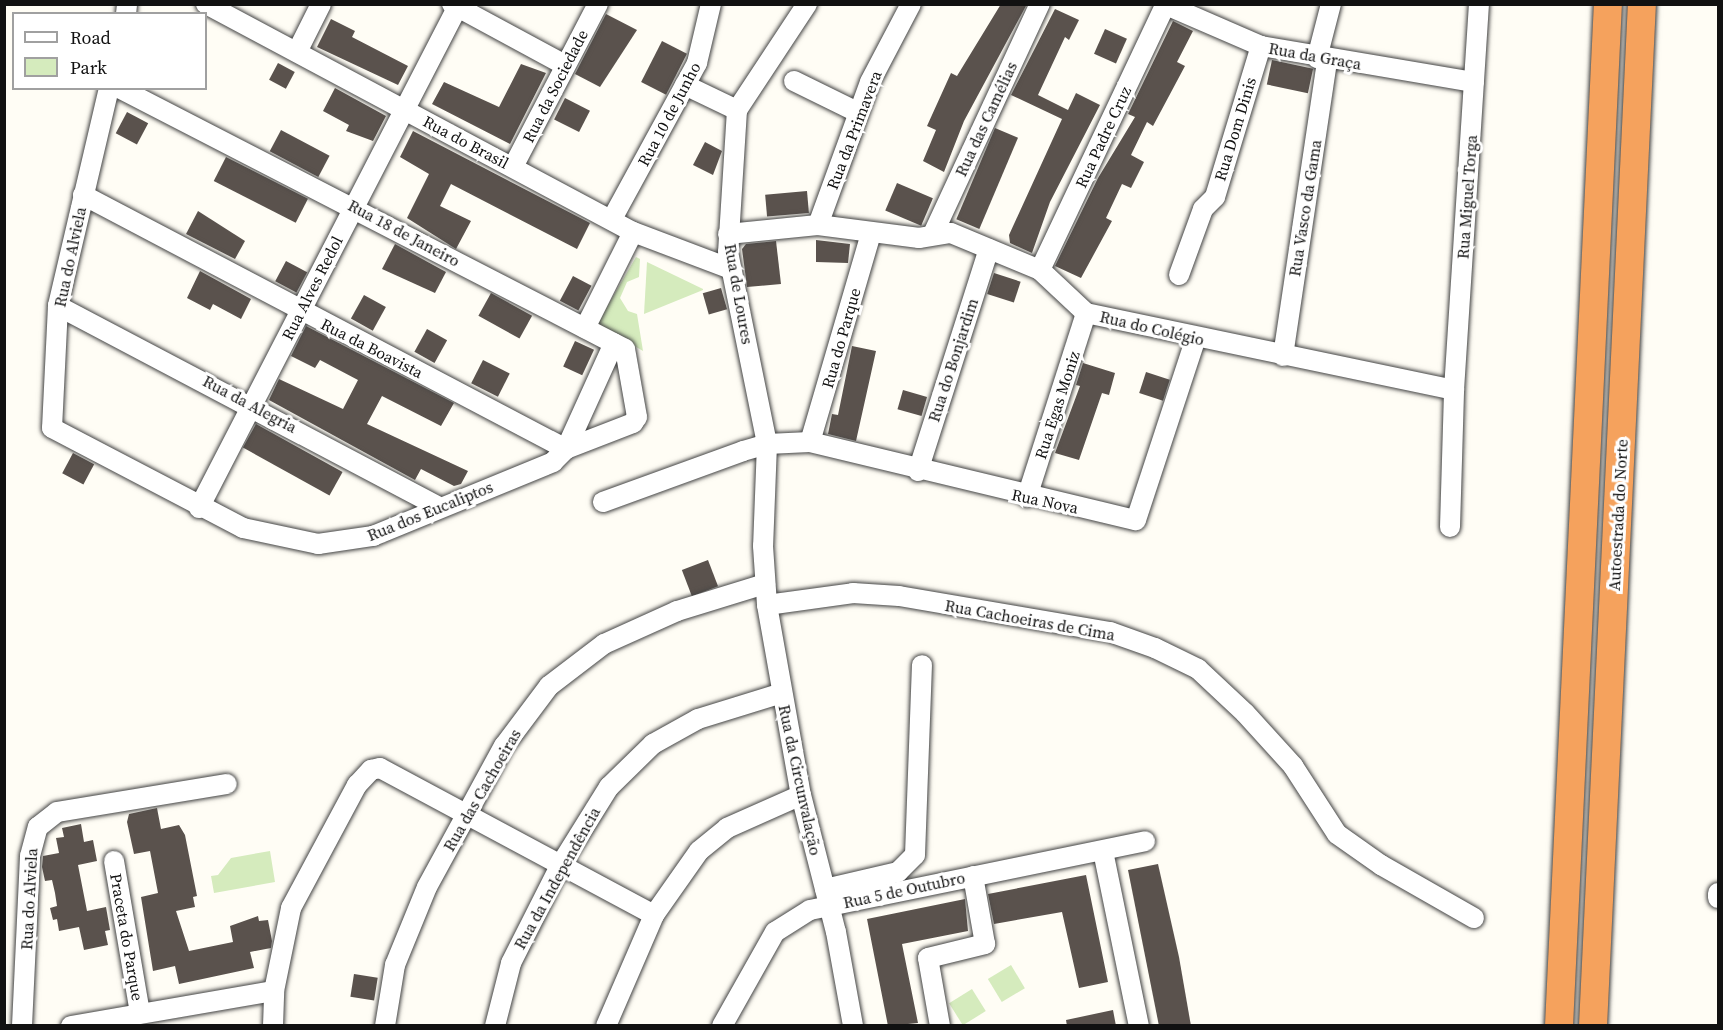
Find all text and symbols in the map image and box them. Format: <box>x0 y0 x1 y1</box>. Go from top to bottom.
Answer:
legend <box>12 12 207 90</box>
text: Road <box>70 25 111 50</box>
street label: Rua da Sociedade <box>518 26 592 146</box>
street label: Rua da Graça <box>1267 38 1363 74</box>
text: Park <box>70 55 107 80</box>
street label: Rua 10 de Junho <box>634 59 704 169</box>
street label: Rua das Camélias <box>951 59 1021 179</box>
street label: Rua da Primavera <box>822 68 886 192</box>
street label: Rua Dom Dinis <box>1210 75 1260 183</box>
street label: Rua Padre Cruz <box>1071 83 1135 191</box>
street label: Rua do Brasil <box>420 111 512 173</box>
street label: Rua Miguel Torga <box>1453 134 1481 260</box>
street label: Rua Vasco da Gama <box>1285 138 1325 278</box>
street label: Rua 18 de Janeiro <box>345 195 463 271</box>
street label: Rua do Alviela <box>50 205 90 309</box>
street label: Rua Alves Redol <box>278 233 346 343</box>
street label: Rua de Loures <box>721 242 757 346</box>
street label: Rua do Parque <box>818 286 864 390</box>
street label: Rua do Bonjardim <box>924 296 982 424</box>
street label: Rua do Colégio <box>1098 307 1206 349</box>
street label: Rua da Boavista <box>318 314 426 382</box>
street label: Rua Egas Moniz <box>1031 349 1083 461</box>
street label: Rua da Alegria <box>200 371 300 437</box>
street label: Autoestrada do Norte <box>1604 439 1632 591</box>
street label: Rua dos Eucaliptos <box>364 477 496 545</box>
street label: Rua Nova <box>1010 485 1080 517</box>
street label: Rua Cachoeiras de Cima <box>943 596 1117 644</box>
street label: Rua da Circunvalação <box>775 703 825 857</box>
street label: Rua das Cachoeiras <box>439 725 525 855</box>
street label: Rua da Independência <box>510 803 604 953</box>
street label: Rua do Alviela <box>17 848 41 950</box>
street label: Rua 5 de Outubro <box>841 868 967 912</box>
street label: Praceta do Parque <box>106 872 148 1002</box>

